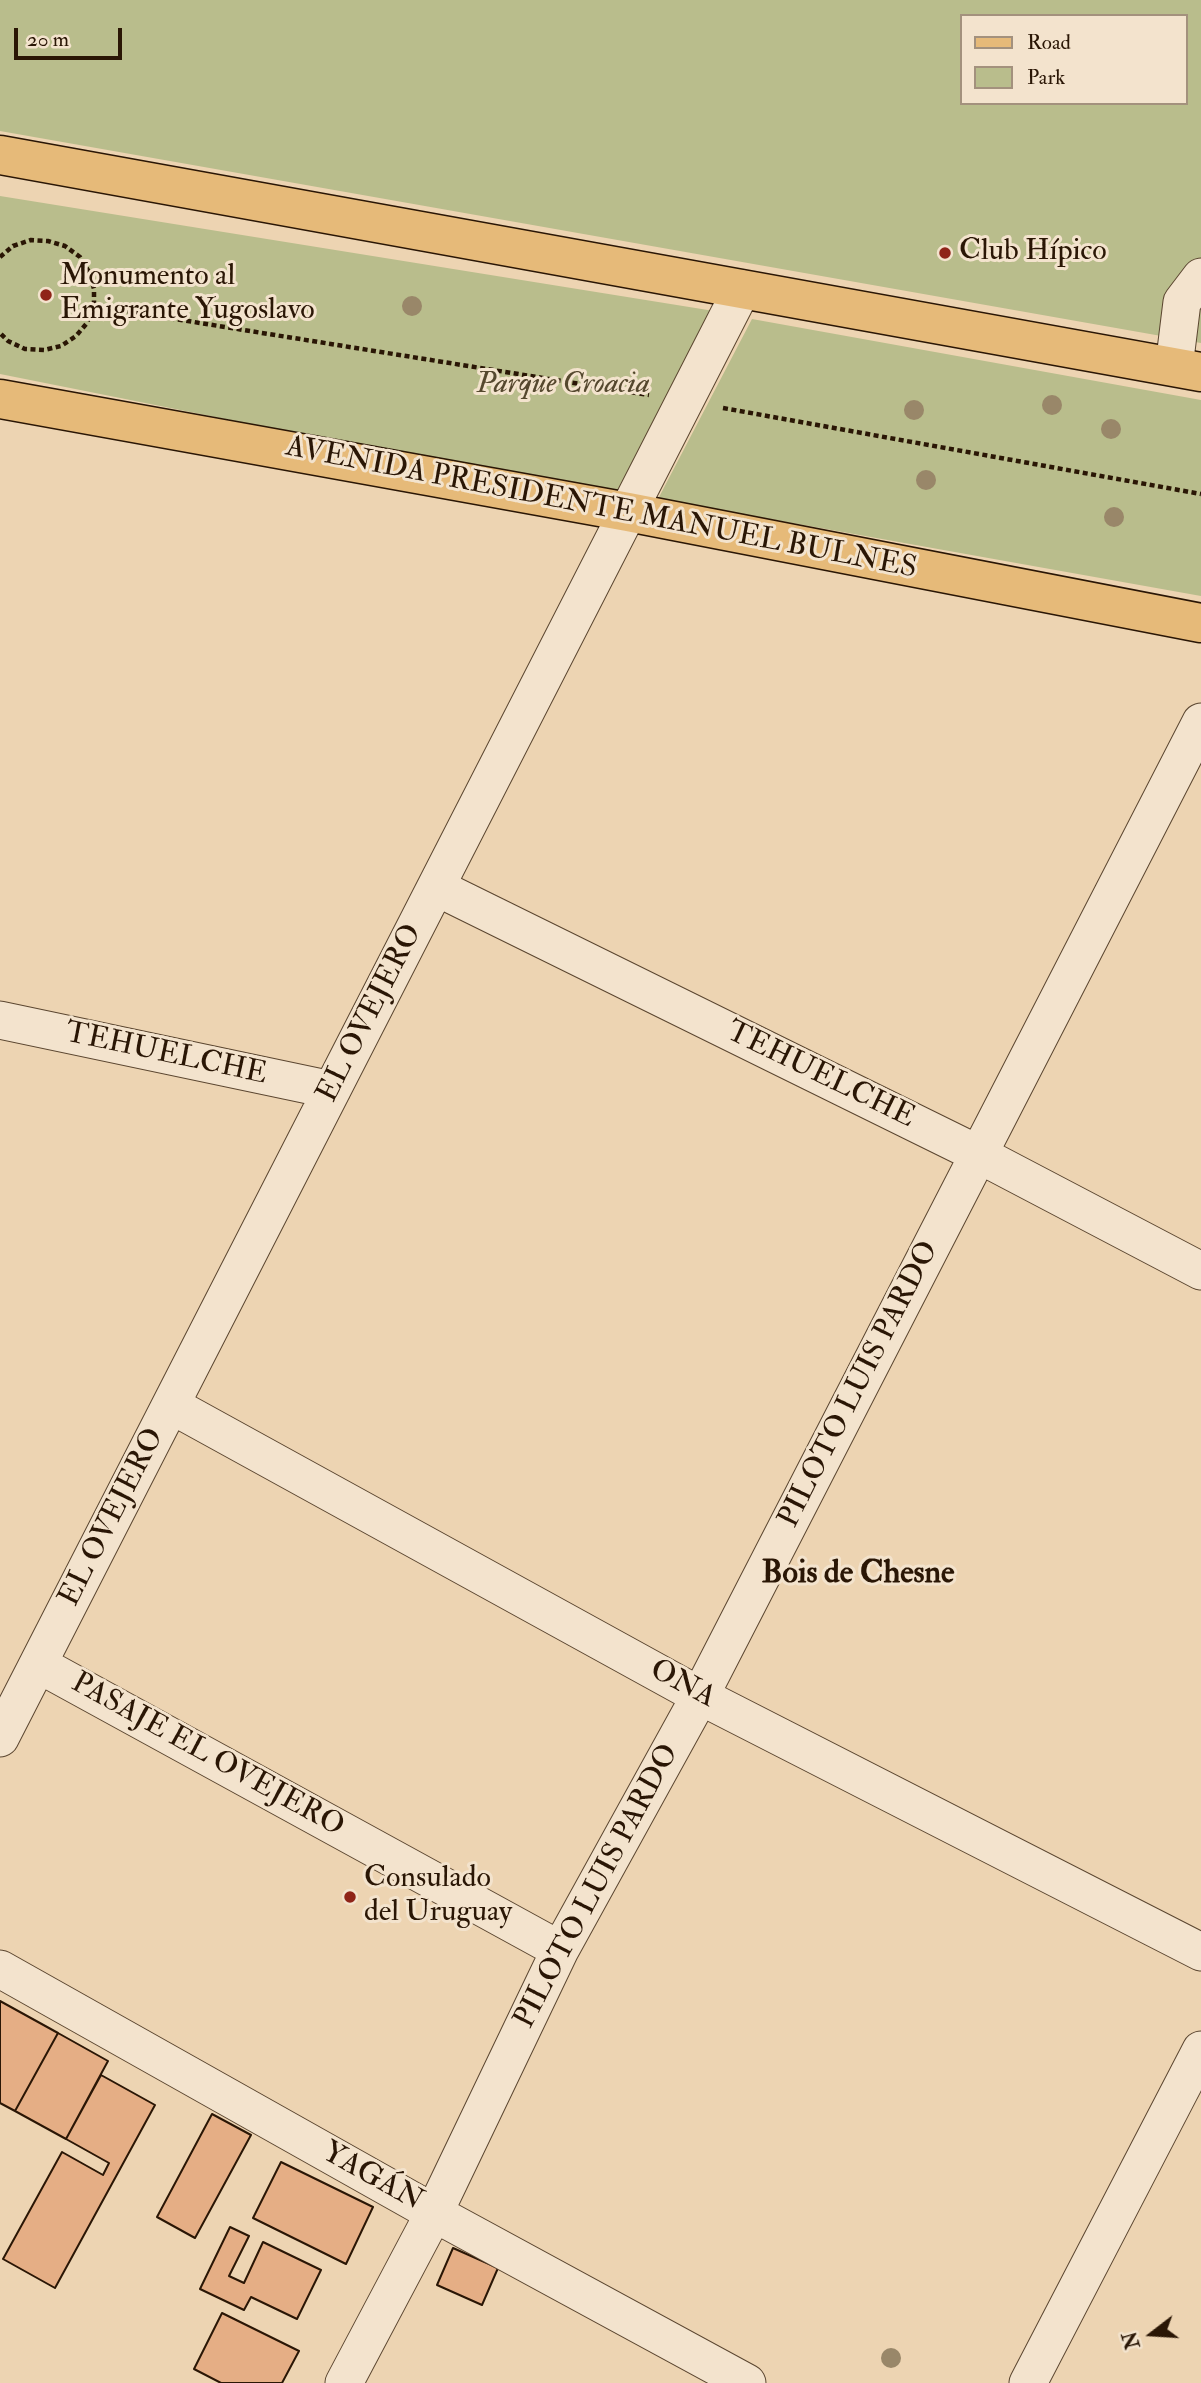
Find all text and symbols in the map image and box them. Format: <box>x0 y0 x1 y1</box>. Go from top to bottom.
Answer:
scale bar <box>18 14 126 58</box>
legend <box>960 14 1187 105</box>
text: 20 m <box>27 26 69 53</box>
text: Road <box>1027 29 1071 56</box>
text: Park <box>1027 64 1065 91</box>
place label: Club Hípico <box>959 235 1107 271</box>
marker: Club Hípico <box>937 245 953 261</box>
place label: Monumento al Emigrante Yugoslavo <box>60 260 315 330</box>
marker: Monumento al Emigrante Yugoslavo <box>38 287 54 303</box>
park label: Parque Croacia <box>476 368 650 404</box>
street label: AVENIDA PRESIDENTE MANUEL BULNES <box>283 430 919 588</box>
street label: EL OVEJERO <box>311 919 431 1109</box>
street label: TEHUELCHE <box>720 1015 920 1137</box>
street label: TEHUELCHE <box>62 1016 270 1094</box>
street label: PILOTO LUIS PARDO <box>772 1236 948 1534</box>
street label: EL OVEJERO <box>53 1423 173 1613</box>
district label: Bois de Chesne <box>762 1556 954 1594</box>
street label: ONA <box>643 1653 721 1717</box>
street label: PASAJE EL OVEJERO <box>64 1666 350 1846</box>
street label: PILOTO LUIS PARDO <box>508 1739 688 2035</box>
place label: Consulado del Uruguay <box>364 1862 512 1932</box>
marker: Consulado del Uruguay <box>342 1889 358 1905</box>
street label: YAGÁN <box>315 2136 429 2220</box>
north arrow <box>1117 2299 1187 2369</box>
text: N <box>1118 2329 1146 2352</box>

